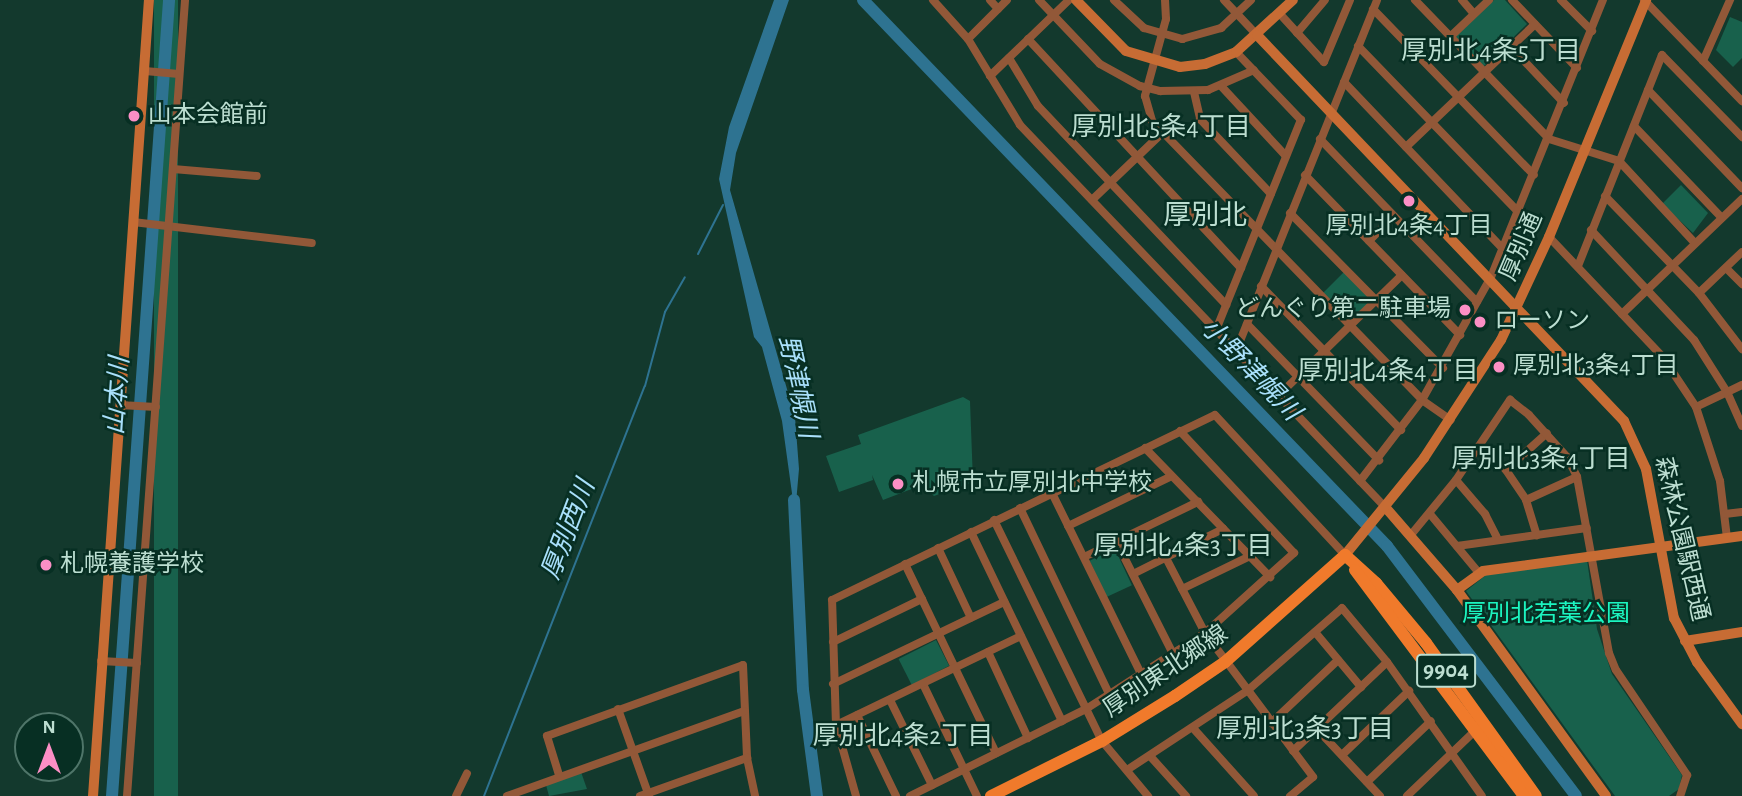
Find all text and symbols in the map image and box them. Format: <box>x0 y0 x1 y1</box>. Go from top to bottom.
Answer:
district label: 厚別北4条5丁目 <box>1401 36 1581 68</box>
place label: 山本会館前 <box>148 102 268 130</box>
marker: 山本会館前 <box>126 108 142 124</box>
district label: 厚別北5条4丁目 <box>1071 112 1251 144</box>
marker: 厚別北4条4丁目 <box>1401 193 1417 209</box>
district label: 厚別北 <box>1163 199 1247 233</box>
street label: 厚別通 <box>1495 208 1549 286</box>
place label: 厚別北4条4丁目 <box>1325 213 1493 241</box>
place label: どんぐり第二駐車場 <box>1235 296 1451 324</box>
marker: どんぐり第二駐車場 <box>1457 302 1473 318</box>
place label: ローソン <box>1494 308 1590 336</box>
water label: 小野津幌川 <box>1194 312 1306 428</box>
marker: ローソン <box>1472 314 1488 330</box>
water label: 野津幌川 <box>771 333 823 441</box>
place label: 厚別北3条4丁目 <box>1513 353 1678 381</box>
water label: 山本川 <box>100 356 136 436</box>
district label: 厚別北4条4丁目 <box>1297 356 1479 388</box>
marker: 厚別北3条4丁目 <box>1491 359 1507 375</box>
district label: 厚別北3条4丁目 <box>1451 444 1631 476</box>
street label: 森林公園駅西通 <box>1648 454 1714 624</box>
place label: 札幌市立厚別北中学校 <box>912 470 1152 498</box>
water label: 厚別西川 <box>536 476 602 584</box>
marker: 札幌市立厚別北中学校 <box>890 476 906 492</box>
district label: 厚別北4条3丁目 <box>1093 531 1273 563</box>
place label: 札幌養護学校 <box>60 551 204 579</box>
marker: 札幌養護学校 <box>38 557 54 573</box>
park label: 厚別北若葉公園 <box>1462 601 1630 629</box>
street label: 厚別東北郷線 <box>1098 620 1234 724</box>
road number: 9904 <box>1414 652 1478 691</box>
north arrow <box>14 712 84 782</box>
district label: 厚別北3条3丁目 <box>1216 714 1394 746</box>
text: N <box>42 718 56 737</box>
district label: 厚別北4条2丁目 <box>813 721 993 753</box>

